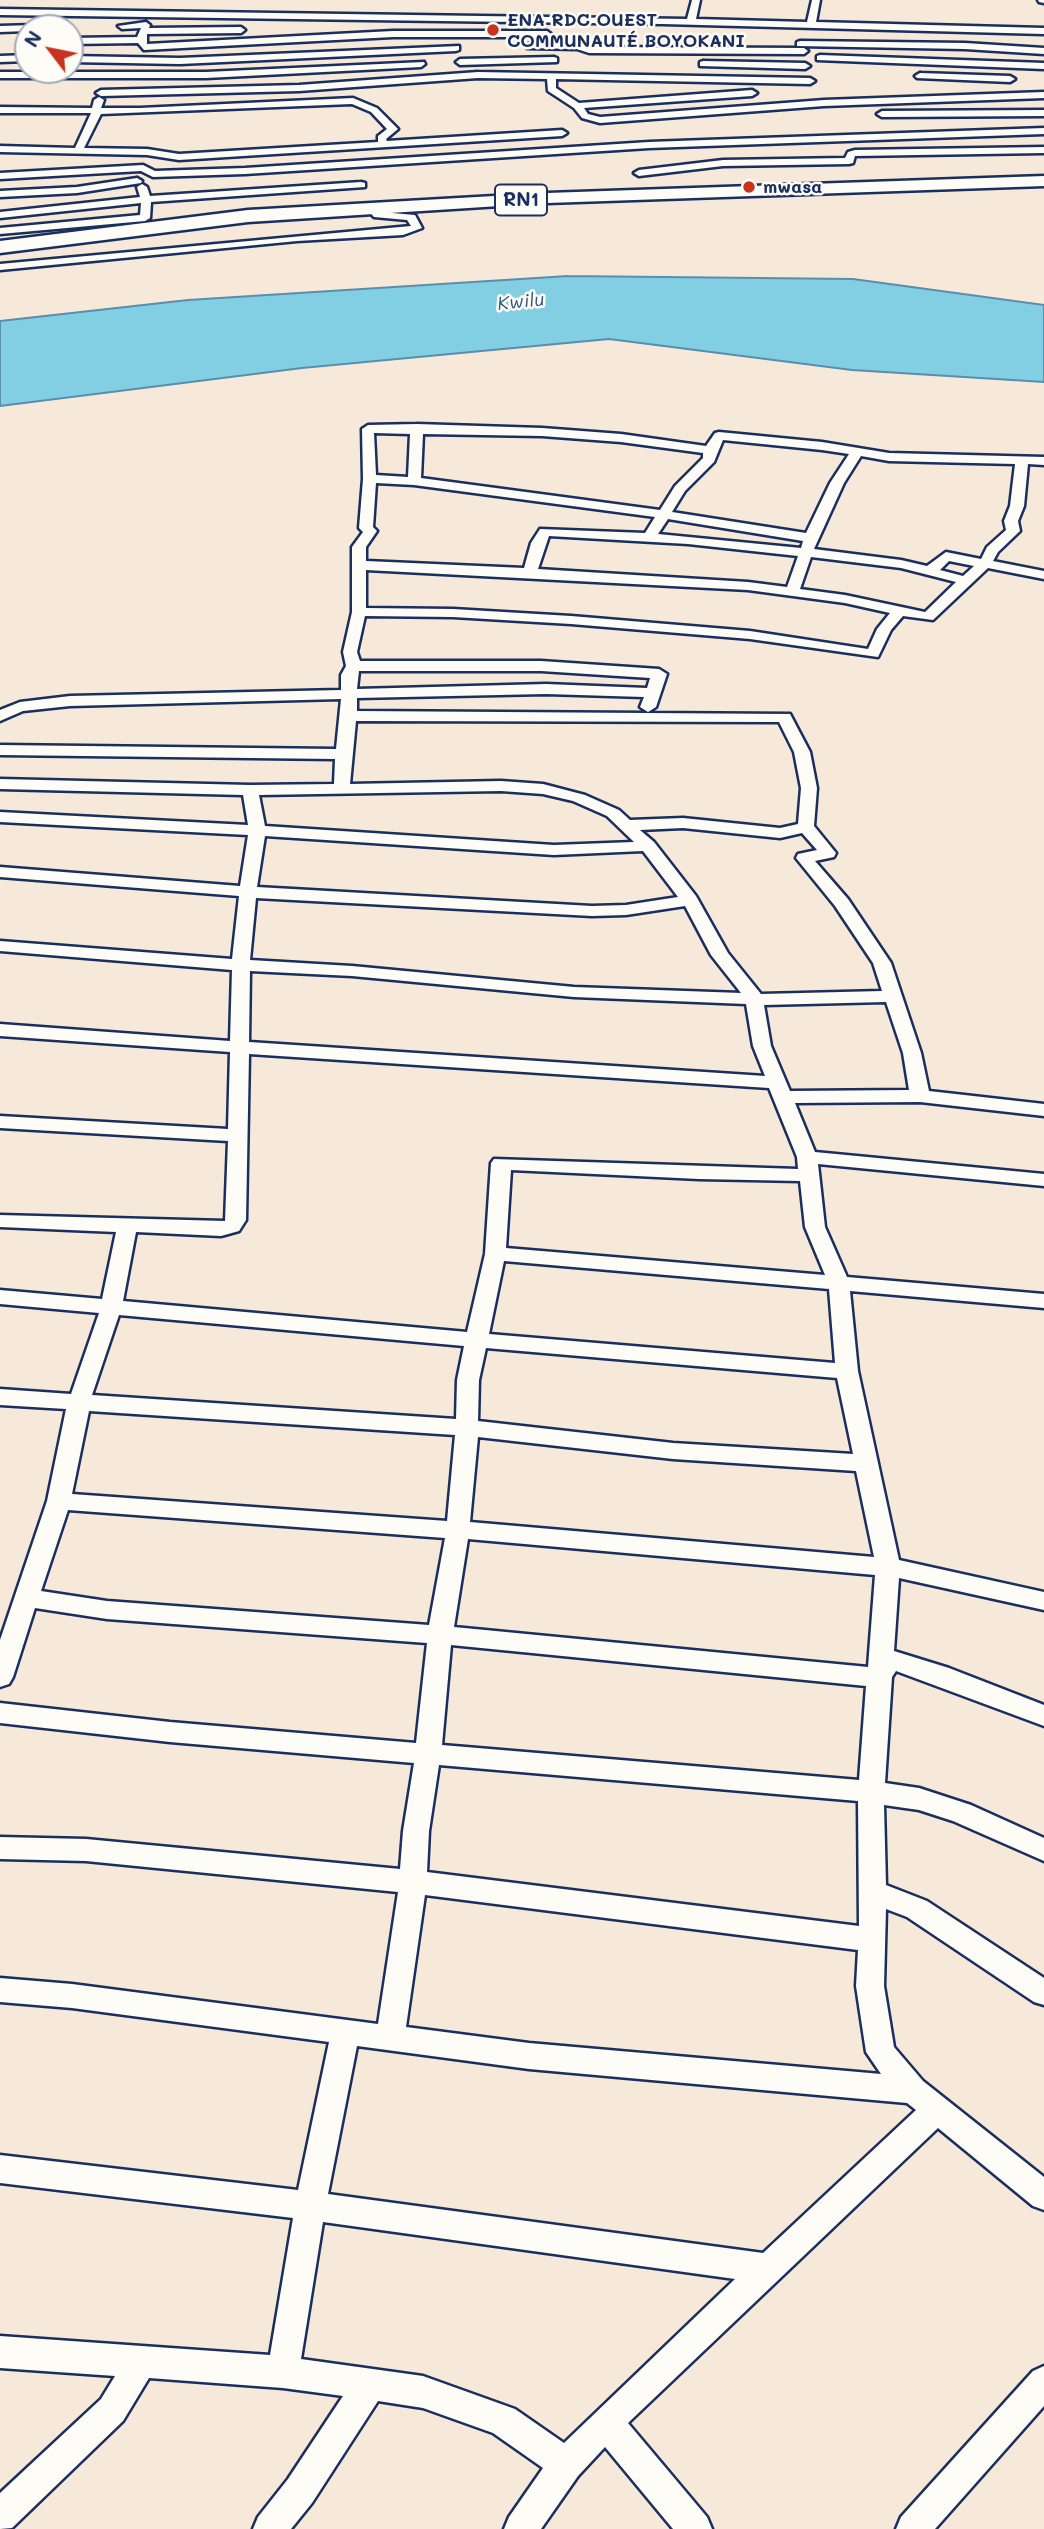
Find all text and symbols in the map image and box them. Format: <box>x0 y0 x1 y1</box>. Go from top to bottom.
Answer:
place label: ENA RDC OUEST COMMUNAUTÉ BOYOKANI <box>507 9 745 52</box>
north arrow <box>14 14 84 84</box>
marker: ENA RDC OUEST COMMUNAUTÉ BOYOKANI <box>485 22 501 38</box>
text: N <box>18 26 47 51</box>
place label: mwasa <box>763 176 822 198</box>
marker: mwasa <box>741 179 757 195</box>
road number: RN1 <box>495 184 547 216</box>
water label: Kwilu <box>496 288 546 316</box>

